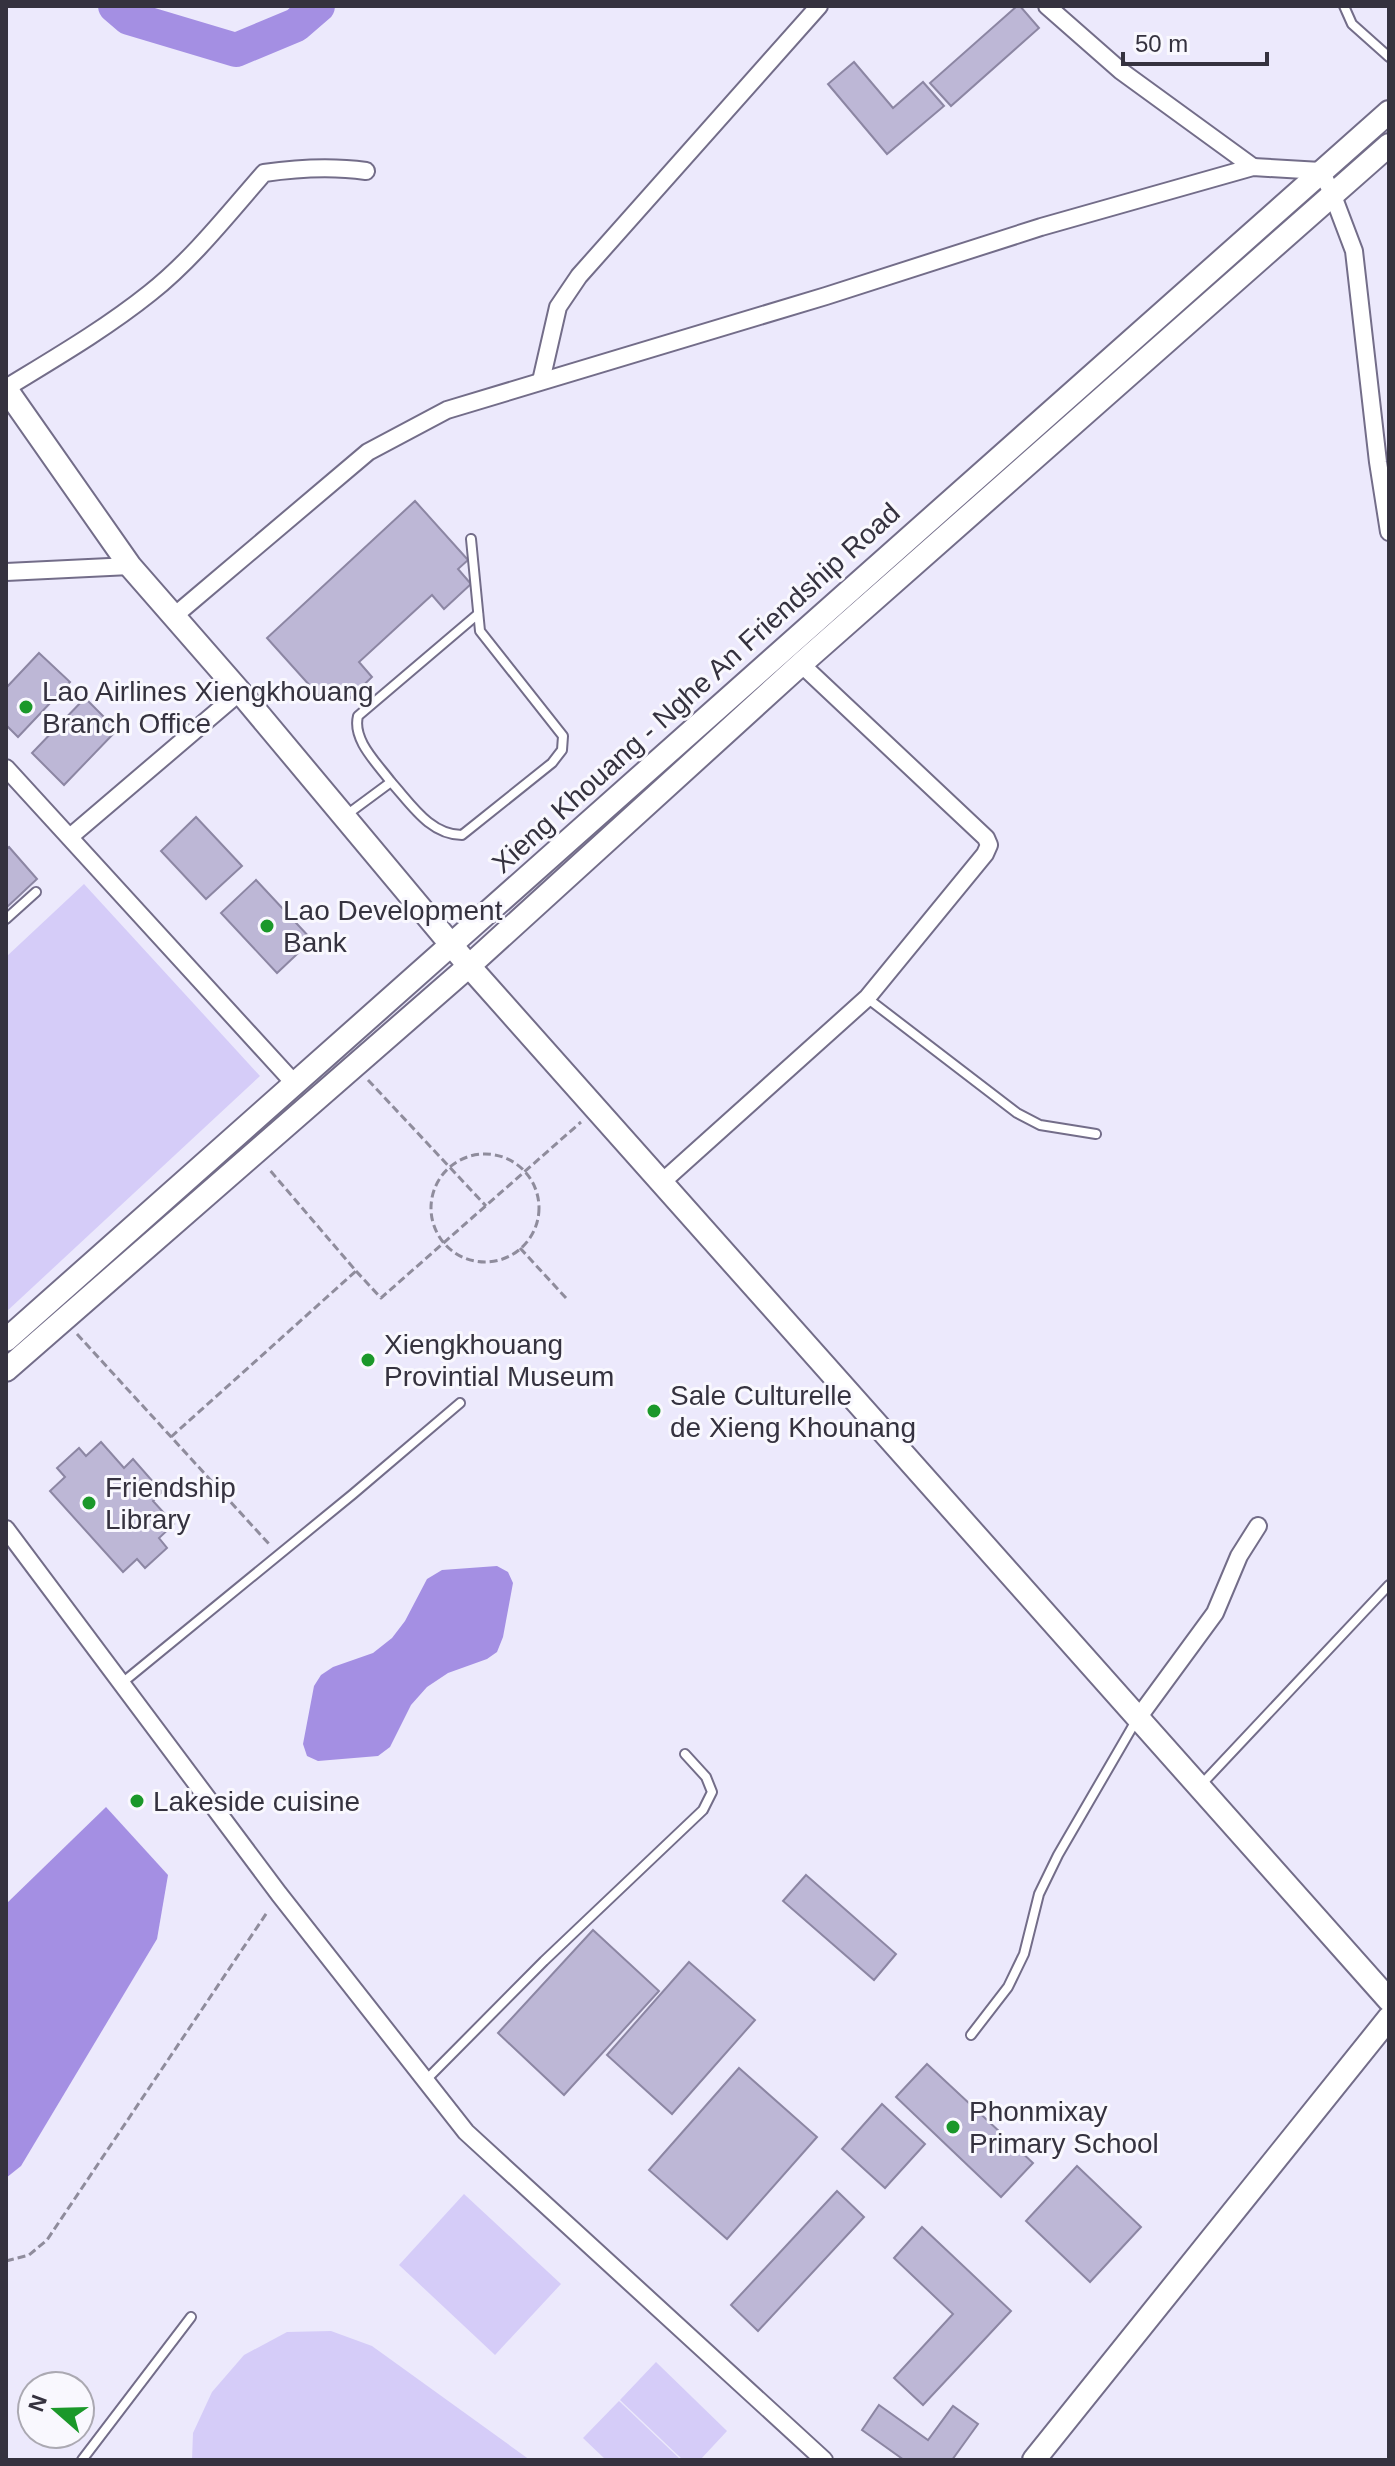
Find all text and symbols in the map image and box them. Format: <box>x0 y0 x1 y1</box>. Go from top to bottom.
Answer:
scale bar <box>1123 16 1267 66</box>
text: 50 m <box>1135 30 1188 57</box>
street label: Xieng Khouang - Nghe An Friendship Road <box>486 497 906 879</box>
place label: Lao Airlines Xiengkhouang Branch Office <box>42 676 374 739</box>
marker: Lao Airlines Xiengkhouang Branch Office <box>17 698 35 716</box>
place label: Lao Development Bank <box>283 895 503 958</box>
marker: Lao Development Bank <box>258 917 276 935</box>
place label: Xiengkhouang Provintial Museum <box>384 1329 614 1392</box>
marker: Xiengkhouang Provintial Museum <box>359 1351 377 1369</box>
place label: Sale Culturelle de Xieng Khounang <box>670 1380 916 1443</box>
marker: Sale Culturelle de Xieng Khounang <box>645 1402 663 1420</box>
place label: Friendship Library <box>105 1472 236 1535</box>
marker: Friendship Library <box>80 1494 98 1512</box>
place label: Lakeside cuisine <box>153 1786 360 1817</box>
marker: Lakeside cuisine <box>128 1792 146 1810</box>
place label: Phonmixay Primary School <box>969 2096 1159 2159</box>
marker: Phonmixay Primary School <box>944 2118 962 2136</box>
north arrow <box>16 2370 96 2450</box>
text: N <box>23 2392 52 2415</box>

